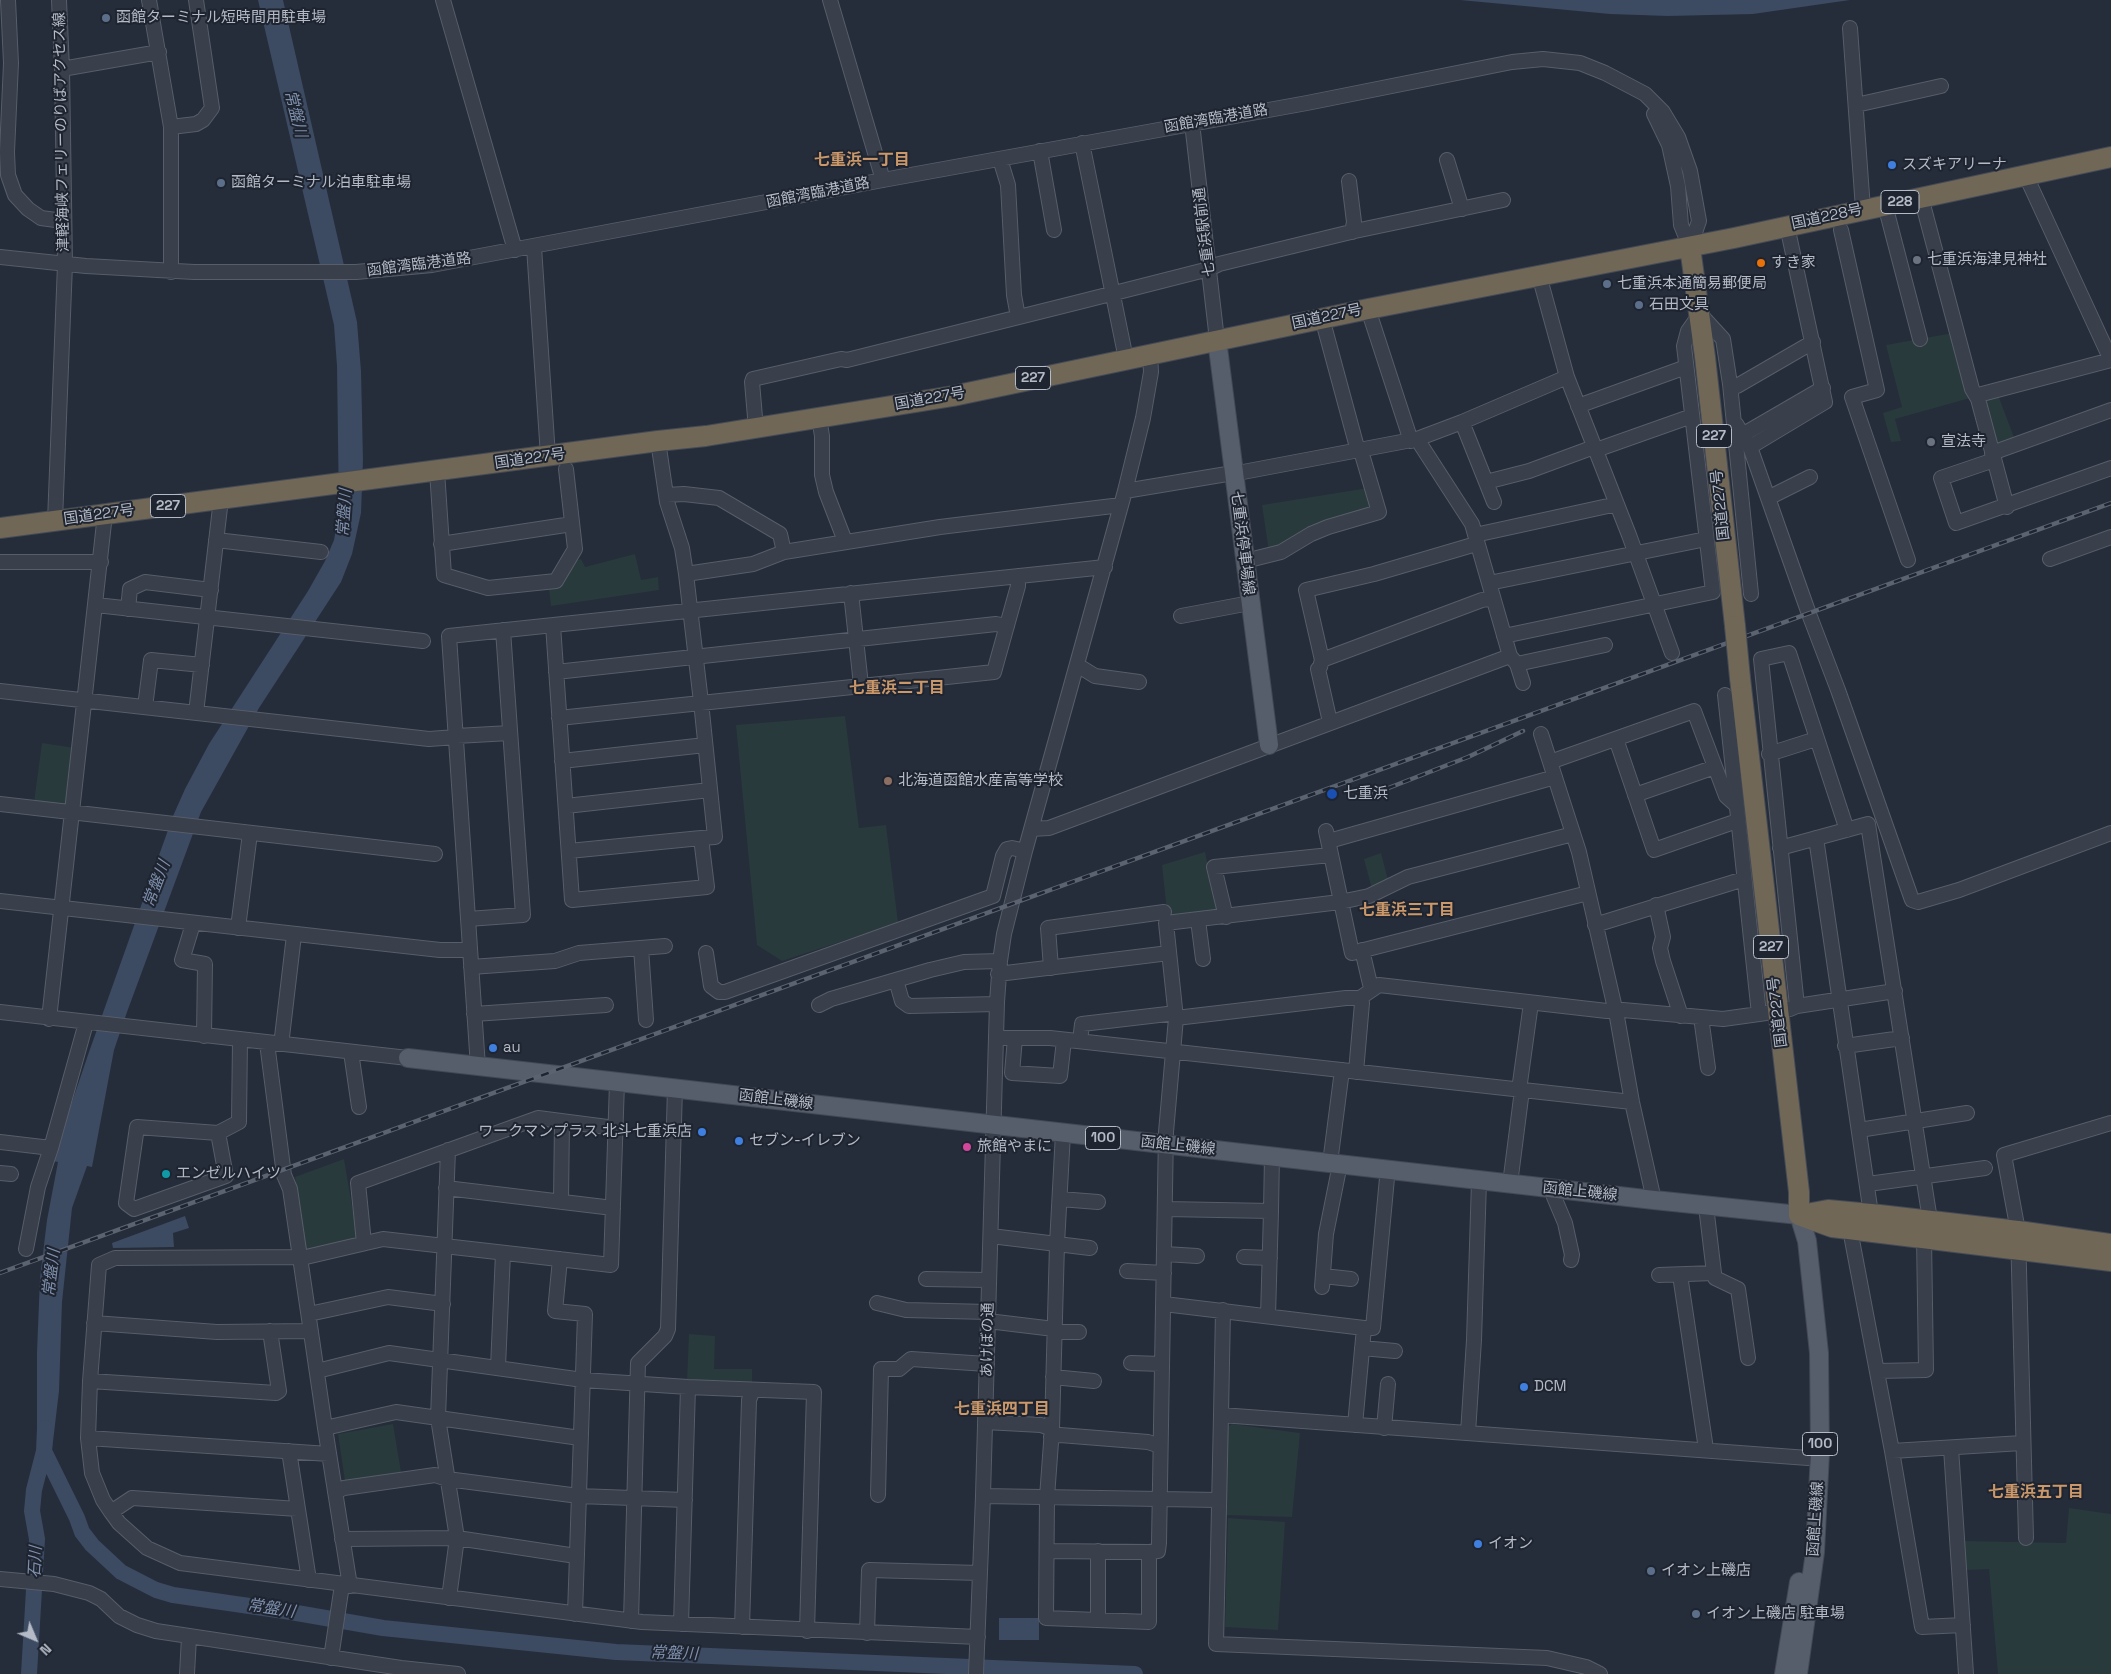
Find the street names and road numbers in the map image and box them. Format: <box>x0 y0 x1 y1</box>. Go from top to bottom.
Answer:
street label: 津軽海峡フェリーのりばアクセス線 <box>51 12 73 252</box>
street label: 函館湾臨港道路 <box>1163 101 1269 137</box>
street label: 函館湾臨港道路 <box>765 174 871 212</box>
street label: 七重浜駅前通 <box>1191 186 1219 278</box>
road number: 228 <box>1881 190 1919 213</box>
street label: 国道228号 <box>1790 201 1864 233</box>
street label: 函館湾臨港道路 <box>366 250 472 280</box>
street label: 国道227号 <box>1290 301 1364 333</box>
road number: 227 <box>1016 366 1050 389</box>
street label: 国道227号 <box>893 384 967 414</box>
road number: 227 <box>1696 424 1732 448</box>
street label: 国道227号 <box>493 445 567 473</box>
street label: 国道227号 <box>1708 469 1734 541</box>
street label: 七重浜停車場線 <box>1227 490 1257 596</box>
road number: 227 <box>150 494 186 518</box>
street label: 国道227号 <box>62 501 136 529</box>
road number: 227 <box>1754 936 1788 959</box>
street label: 国道227号 <box>1765 975 1791 1049</box>
street label: 函館上磯線 <box>738 1086 814 1114</box>
road number: 100 <box>1086 1126 1120 1150</box>
street label: 函館上磯線 <box>1140 1133 1216 1159</box>
street label: 函館上磯線 <box>1542 1179 1618 1205</box>
street label: あけぼの通 <box>978 1302 998 1378</box>
road number: 100 <box>1802 1432 1838 1456</box>
street label: 函館上磯線 <box>1804 1481 1828 1557</box>

